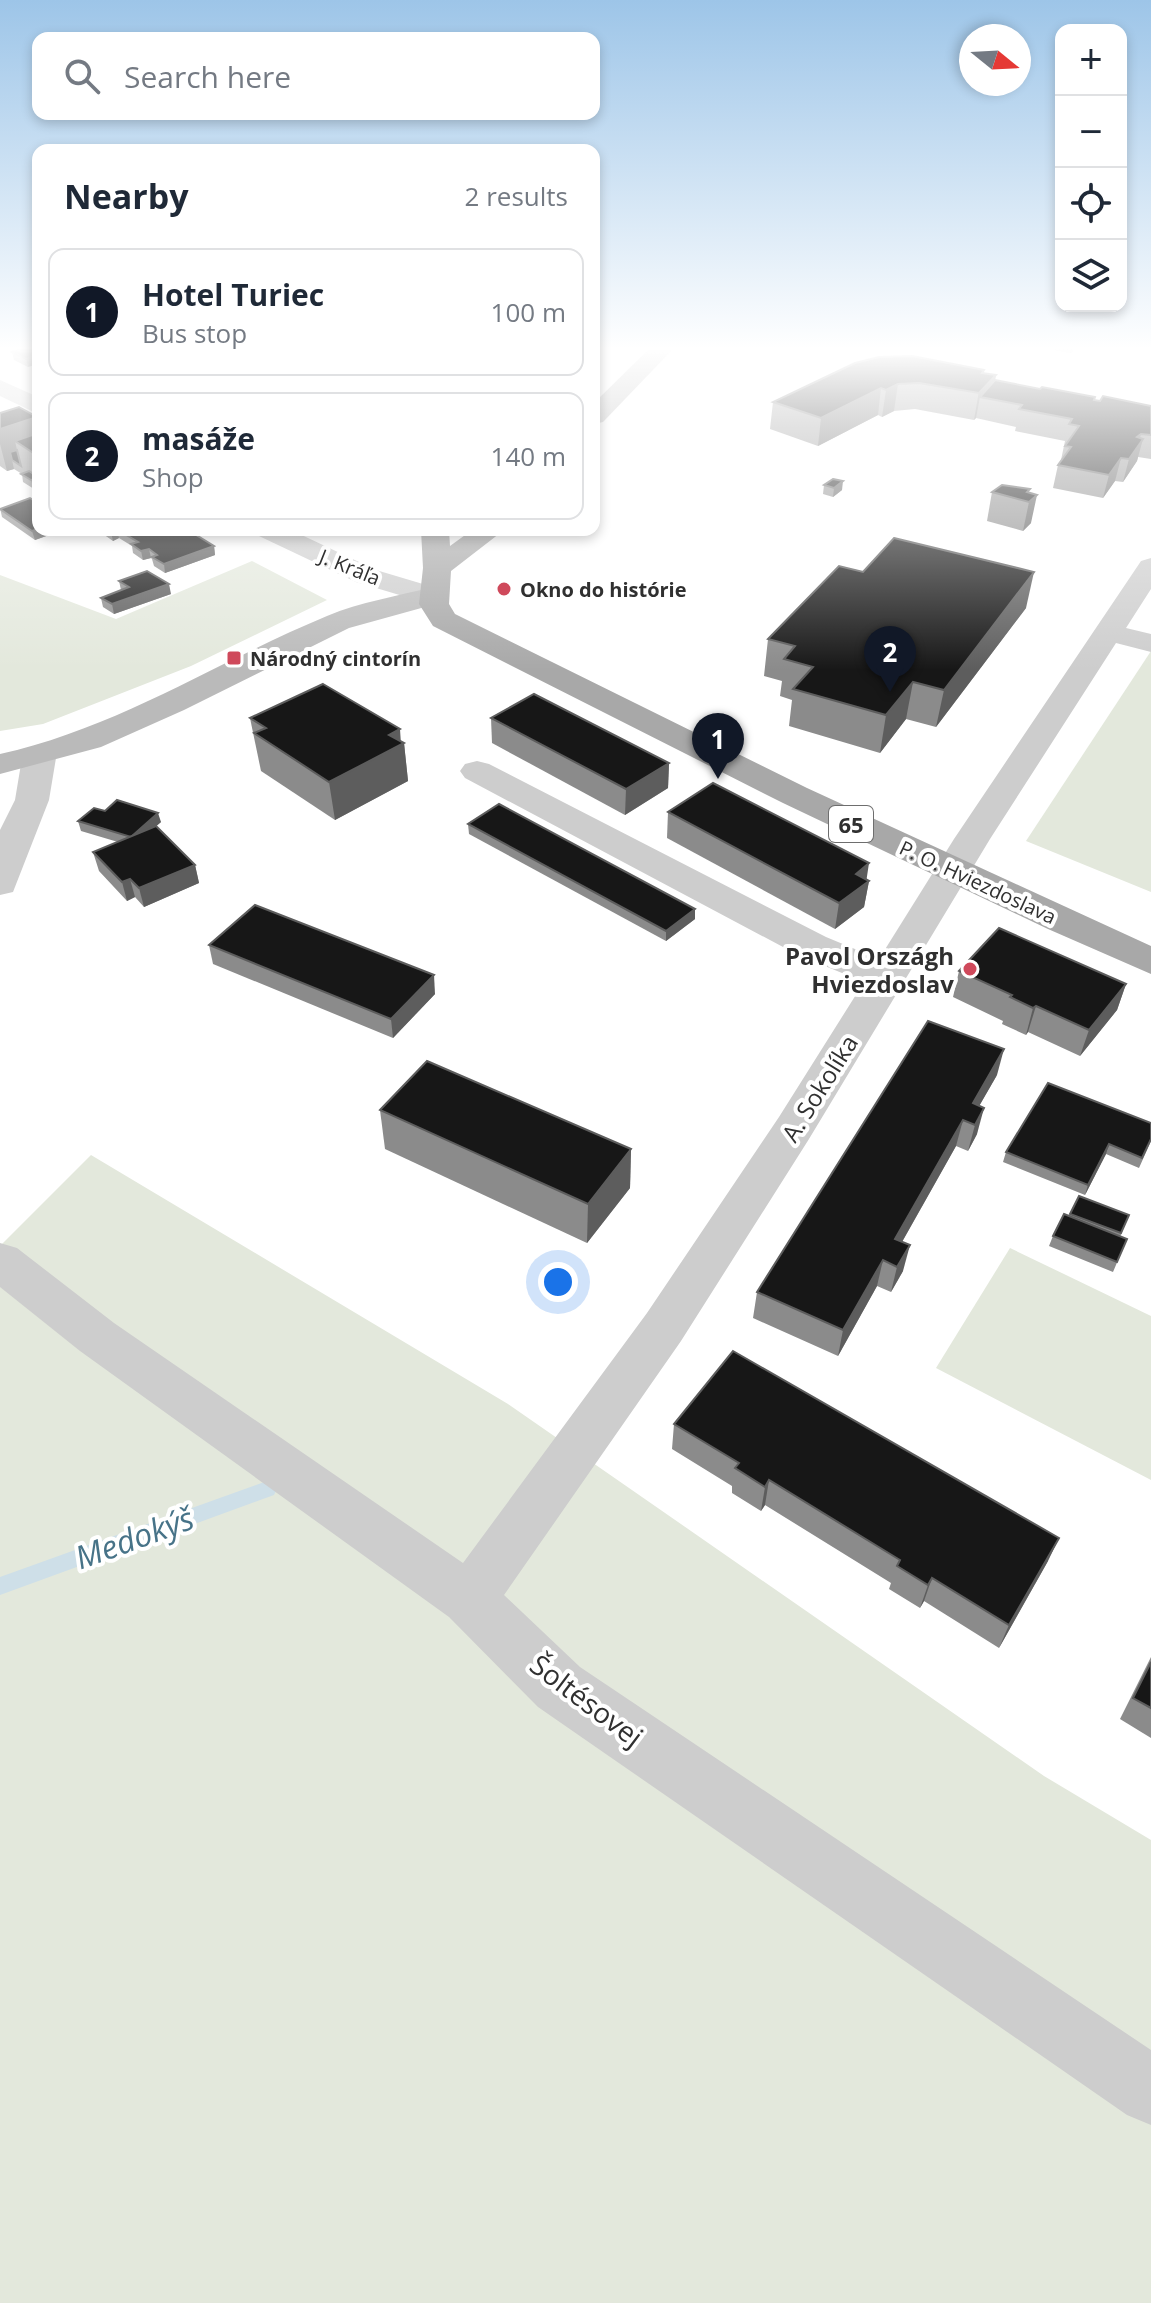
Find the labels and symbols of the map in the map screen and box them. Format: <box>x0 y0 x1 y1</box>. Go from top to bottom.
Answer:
north arrow <box>959 24 1031 96</box>
street label: J. Kráľa <box>314 542 385 591</box>
place label: Okno do histórie <box>520 576 687 603</box>
marker: Okno do histórie <box>495 580 513 598</box>
pin: 2 <box>864 626 916 692</box>
place label: Národný cintorín <box>250 645 421 672</box>
marker: Národný cintorín <box>225 649 243 667</box>
pin: 1 <box>692 713 744 779</box>
road number: 65 <box>829 806 873 842</box>
street label: P. O. Hviezdoslava <box>895 834 1061 930</box>
place label: Pavol Országh Hviezdoslav <box>785 939 954 1000</box>
marker: Pavol Országh Hviezdoslav <box>961 960 979 978</box>
street label: A. Sokolíka <box>773 1028 865 1148</box>
your location <box>538 1262 578 1302</box>
water label: Medokýš <box>69 1495 200 1578</box>
street label: Šoltésovej <box>523 1645 651 1755</box>

